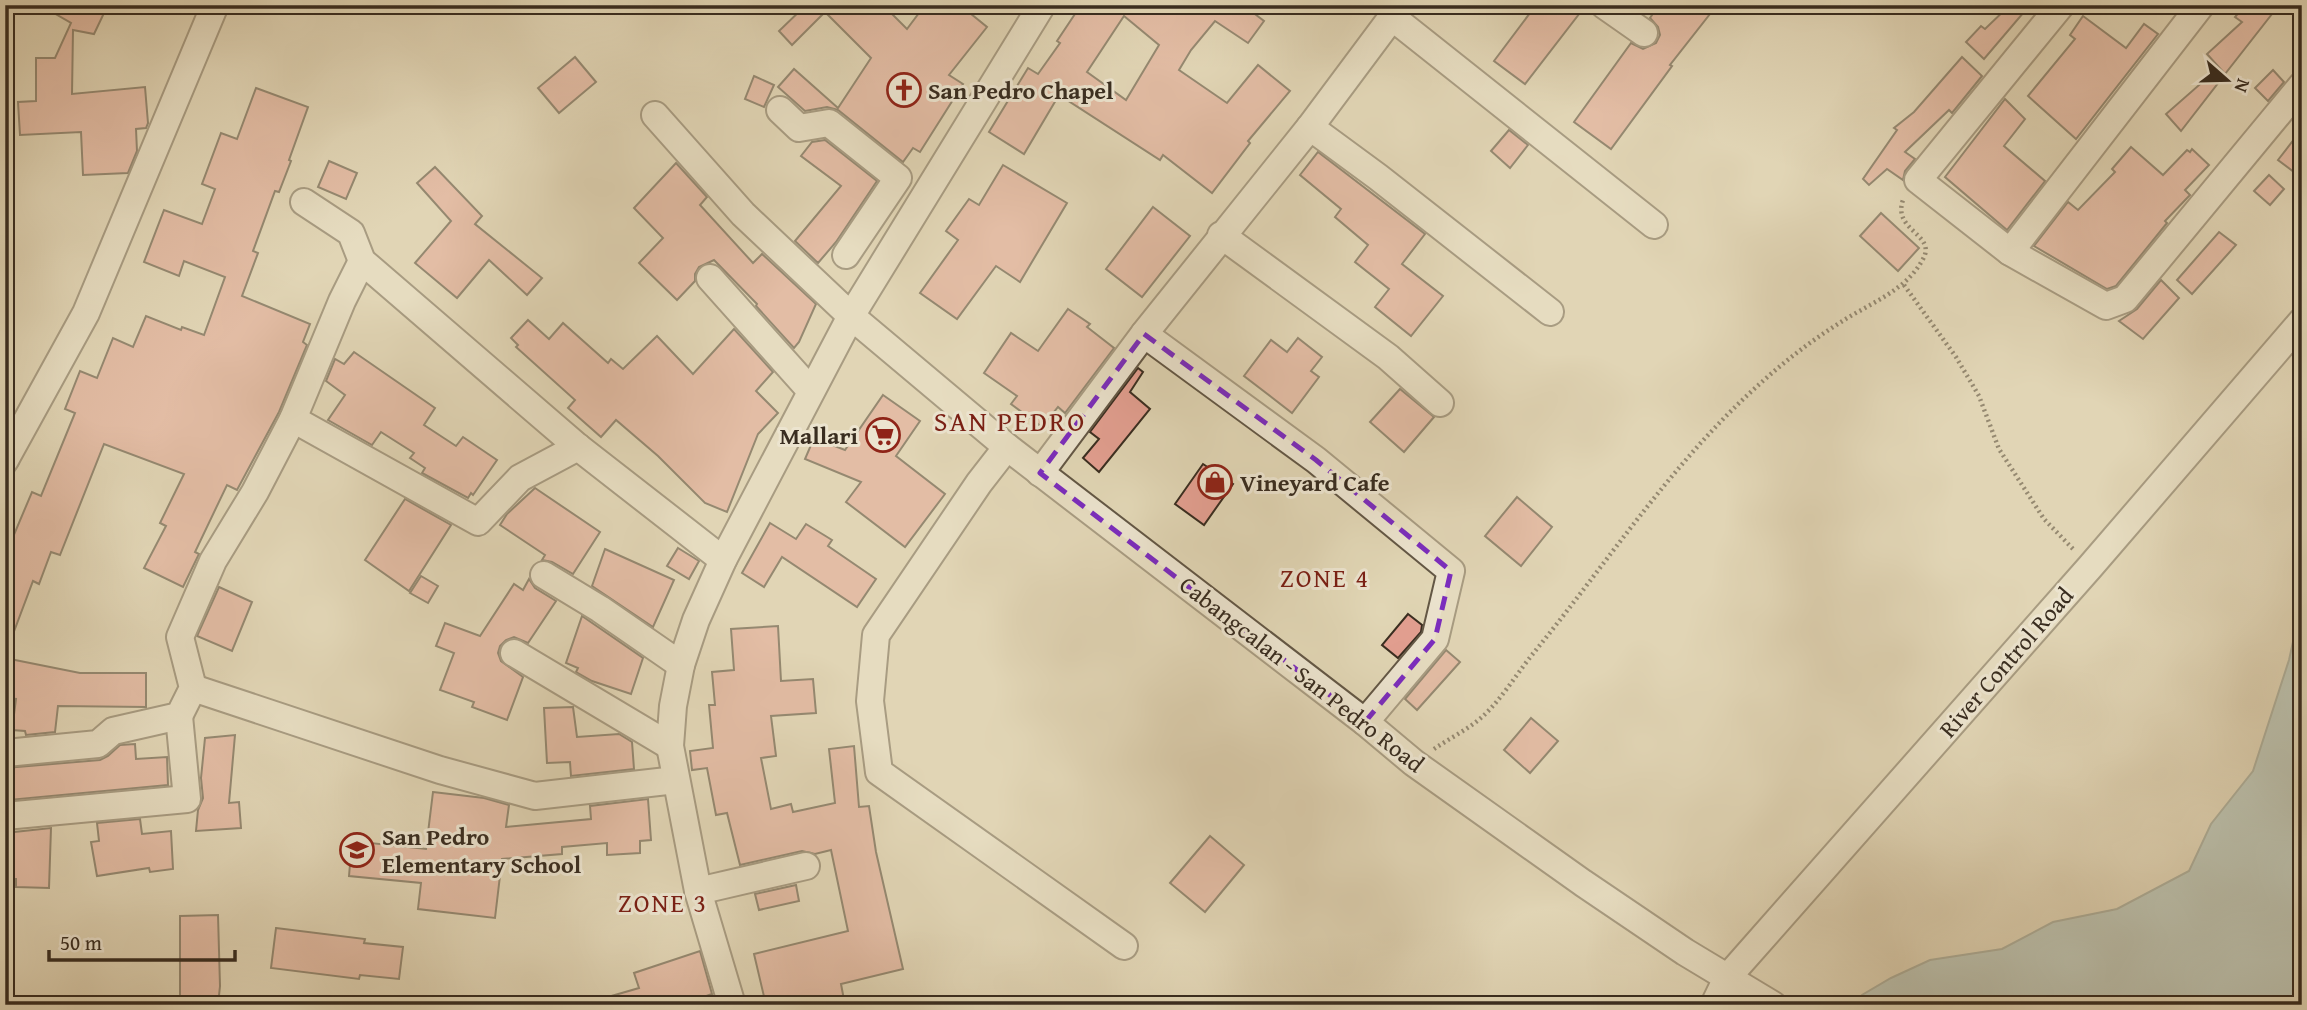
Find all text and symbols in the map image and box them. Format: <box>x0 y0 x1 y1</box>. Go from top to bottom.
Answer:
north arrow <box>2192 46 2262 116</box>
church icon: San Pedro Chapel <box>885 71 923 109</box>
place label: San Pedro Chapel <box>928 73 1114 108</box>
text: N <box>2228 75 2258 97</box>
district label: SAN PEDRO <box>934 400 1086 441</box>
supermarket icon: Mallari <box>864 416 902 454</box>
place label: Mallari <box>779 418 858 453</box>
shop icon: Vineyard Cafe <box>1196 463 1234 501</box>
place label: Vineyard Cafe <box>1240 465 1390 500</box>
district label: ZONE 4 <box>1280 558 1370 597</box>
street label: Cabangcalan - San Pedro Road <box>1172 567 1432 781</box>
street label: River Control Road <box>1931 579 2082 745</box>
place label: San Pedro Elementary School <box>382 819 582 882</box>
school or university icon: San Pedro Elementary School <box>338 831 376 869</box>
district label: ZONE 3 <box>618 883 708 922</box>
scale bar <box>49 919 234 963</box>
text: 50 m <box>60 927 102 958</box>

